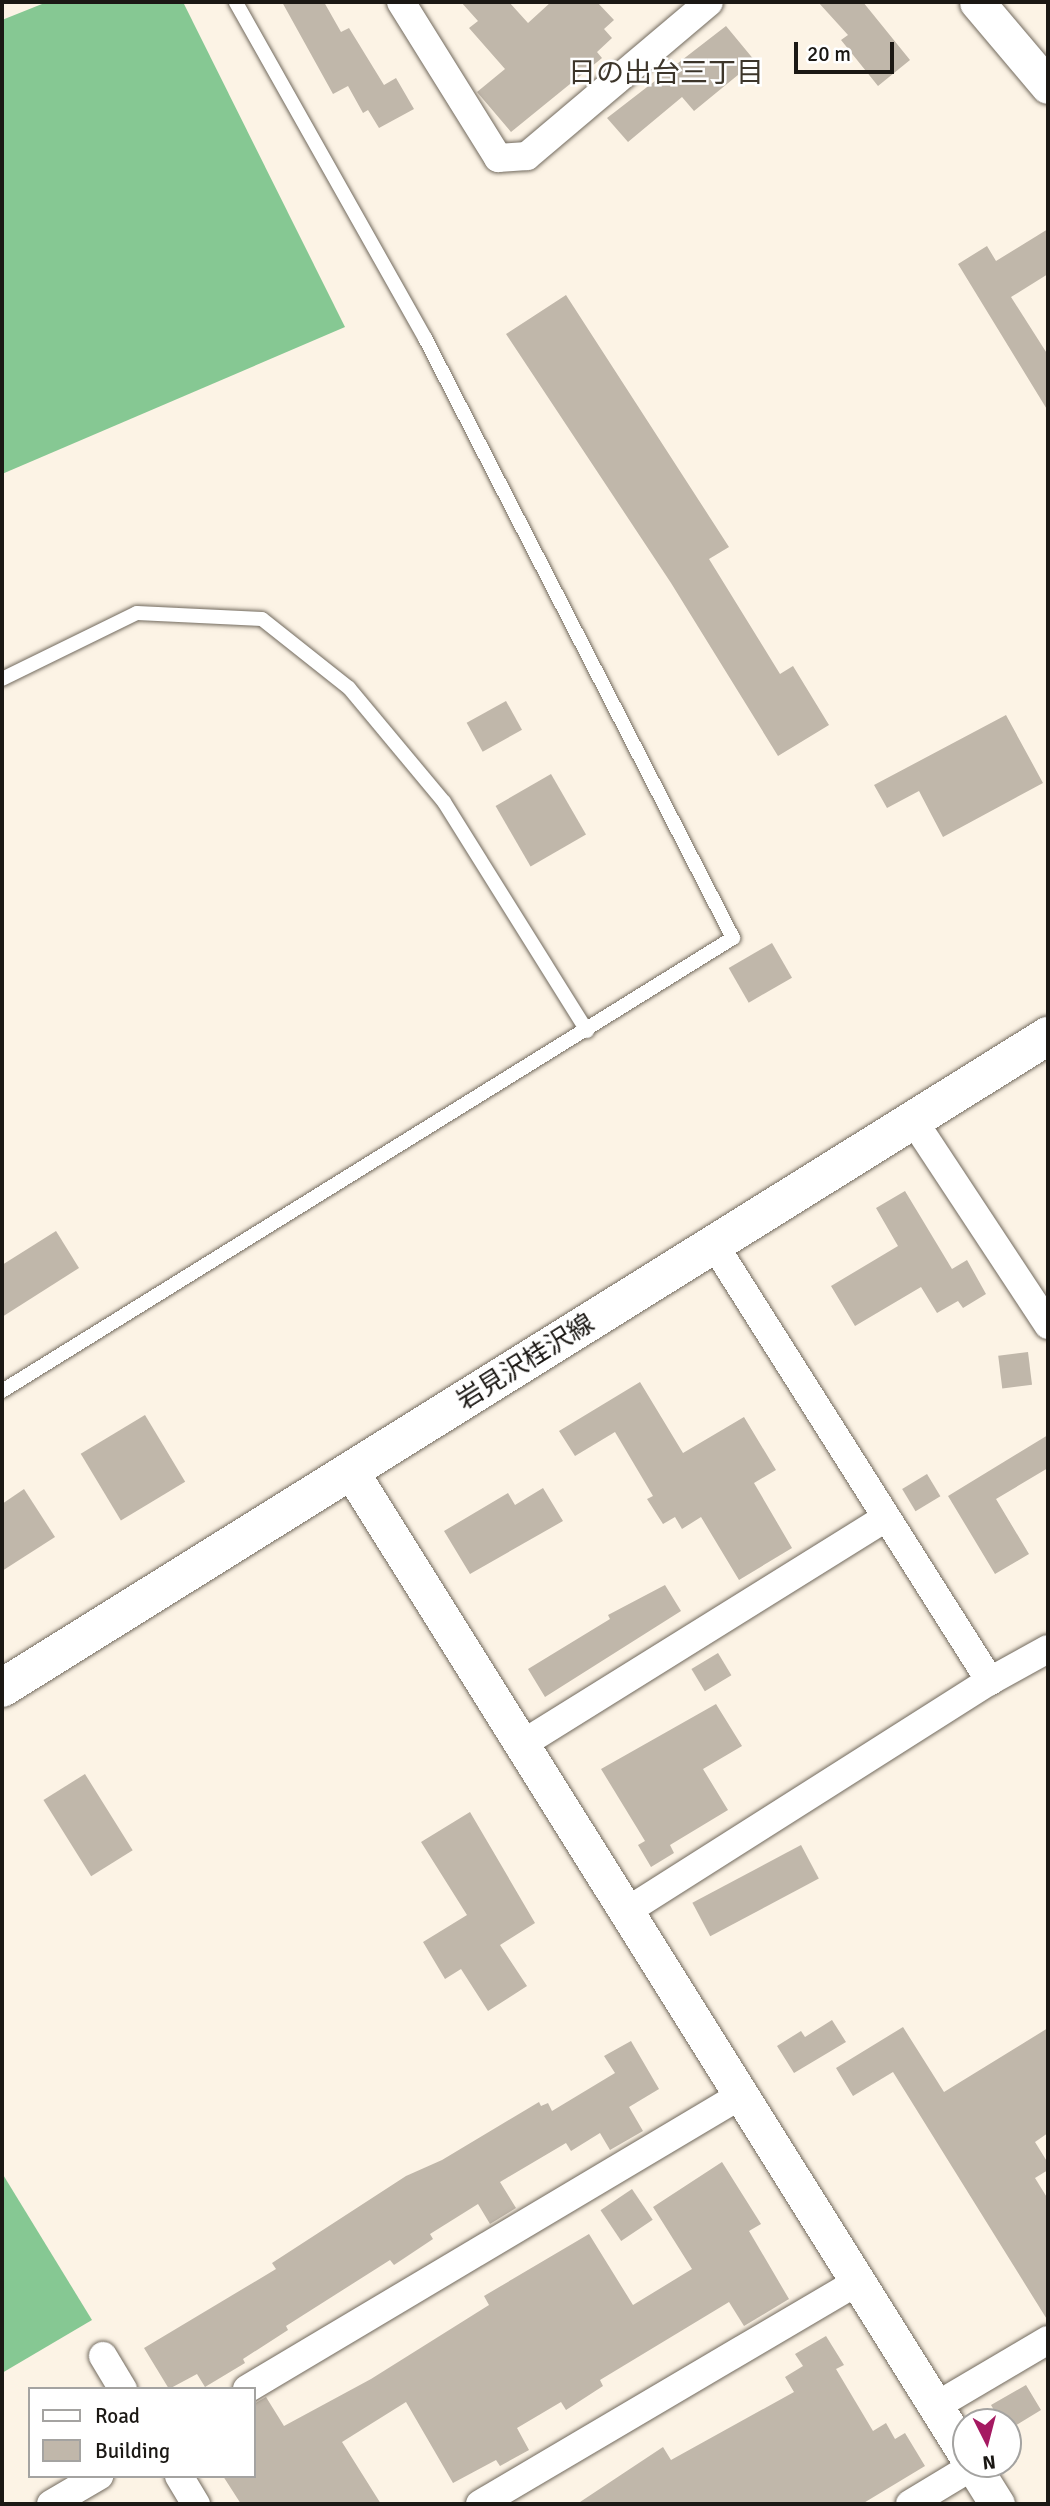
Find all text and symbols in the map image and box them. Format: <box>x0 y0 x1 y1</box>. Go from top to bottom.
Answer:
scale bar <box>798 28 898 72</box>
text: 20 m <box>807 41 851 67</box>
district label: 日の出台三丁目 <box>568 56 764 90</box>
street label: 岩見沢桂沢線 <box>452 1308 600 1418</box>
legend <box>28 2387 256 2478</box>
text: Road <box>95 2403 140 2429</box>
north arrow <box>952 2408 1022 2478</box>
text: Building <box>95 2438 170 2464</box>
text: N <box>981 2449 997 2475</box>

